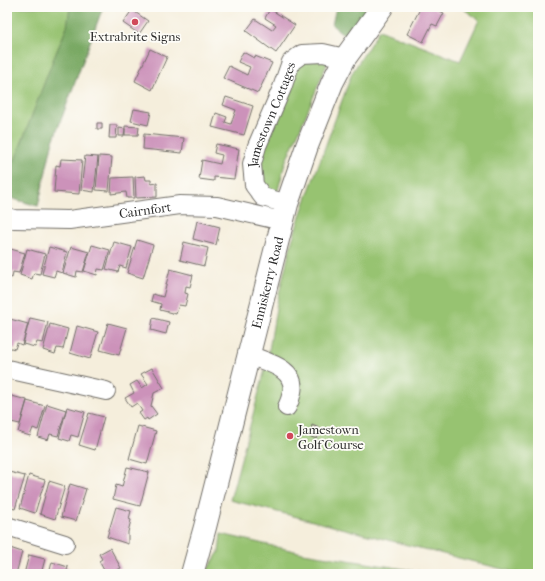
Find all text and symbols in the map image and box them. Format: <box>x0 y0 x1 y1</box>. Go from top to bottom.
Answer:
marker: Extrabrite Signs <box>130 17 140 27</box>
place label: Extrabrite Signs <box>90 29 180 44</box>
street label: Jamestown Cottages <box>244 60 298 169</box>
street label: Cairnfort <box>118 199 172 221</box>
street label: Enniskerry Road <box>248 234 286 330</box>
place label: Jamestown Golf Course <box>297 422 364 452</box>
marker: Jamestown Golf Course <box>285 431 295 441</box>

